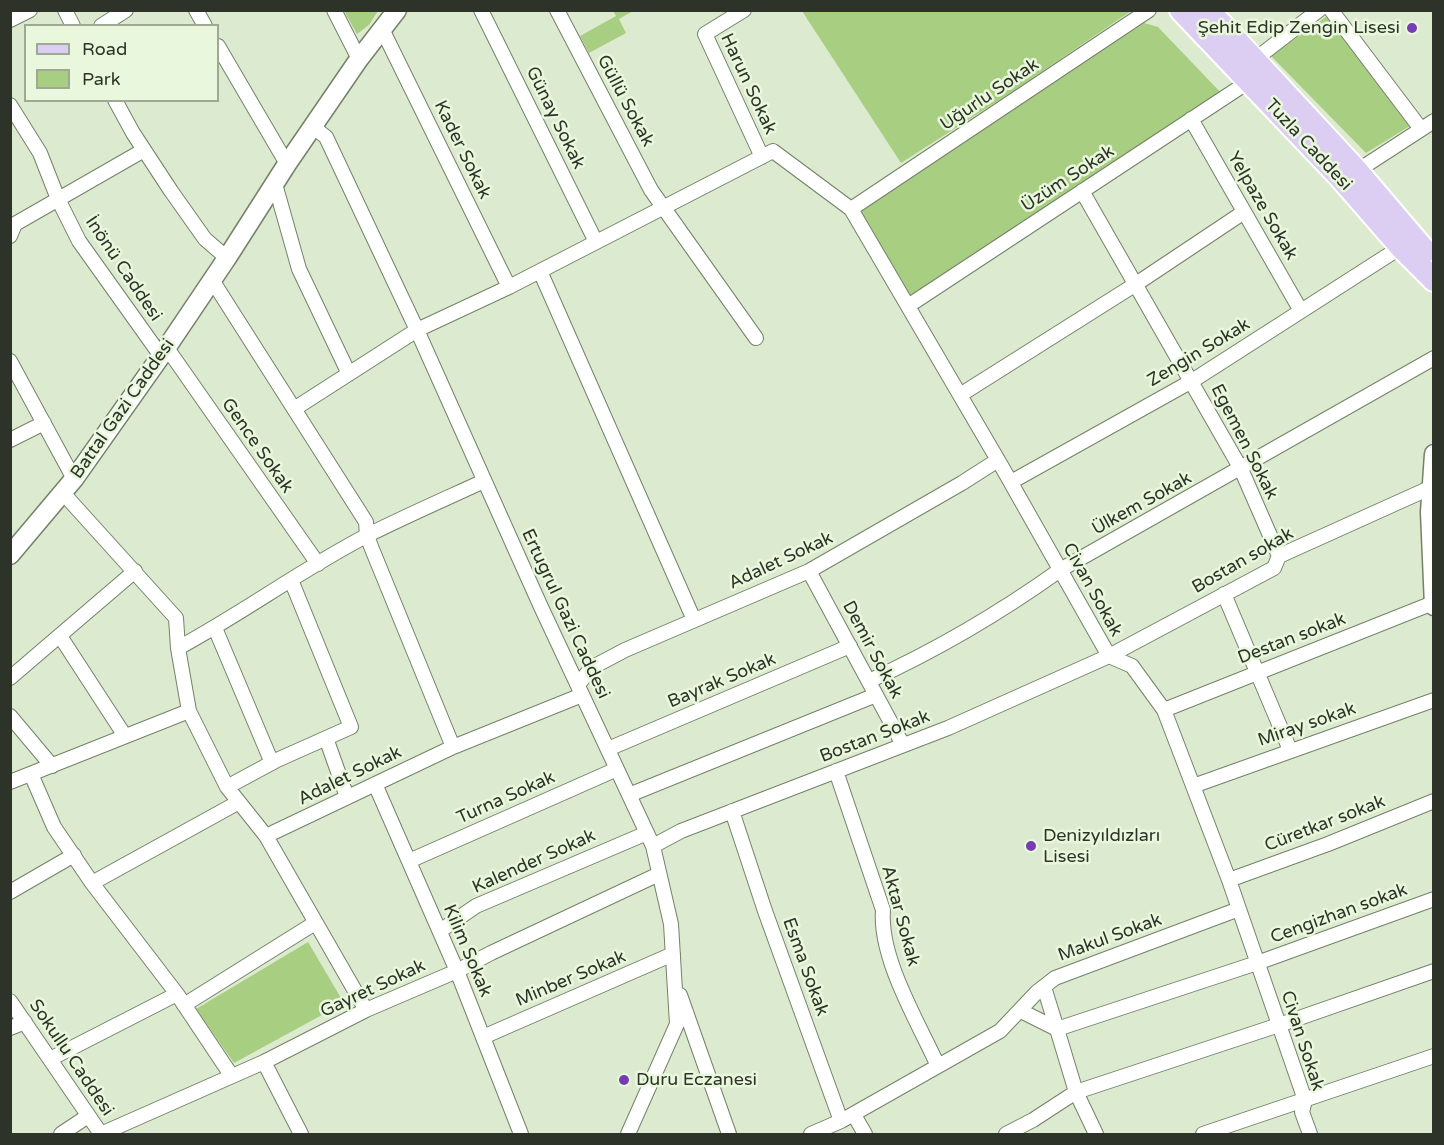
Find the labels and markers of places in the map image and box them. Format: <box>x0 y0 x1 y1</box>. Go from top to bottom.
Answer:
place label: Şehit Edip Zengin Lisesi <box>1198 17 1400 39</box>
marker: Şehit Edip Zengin Lisesi <box>1405 21 1419 35</box>
place label: Denizyıldızları Lisesi <box>1043 825 1160 868</box>
marker: Denizyıldızları Lisesi <box>1024 839 1038 853</box>
place label: Duru Eczanesi <box>636 1069 757 1091</box>
marker: Duru Eczanesi <box>617 1073 631 1087</box>

